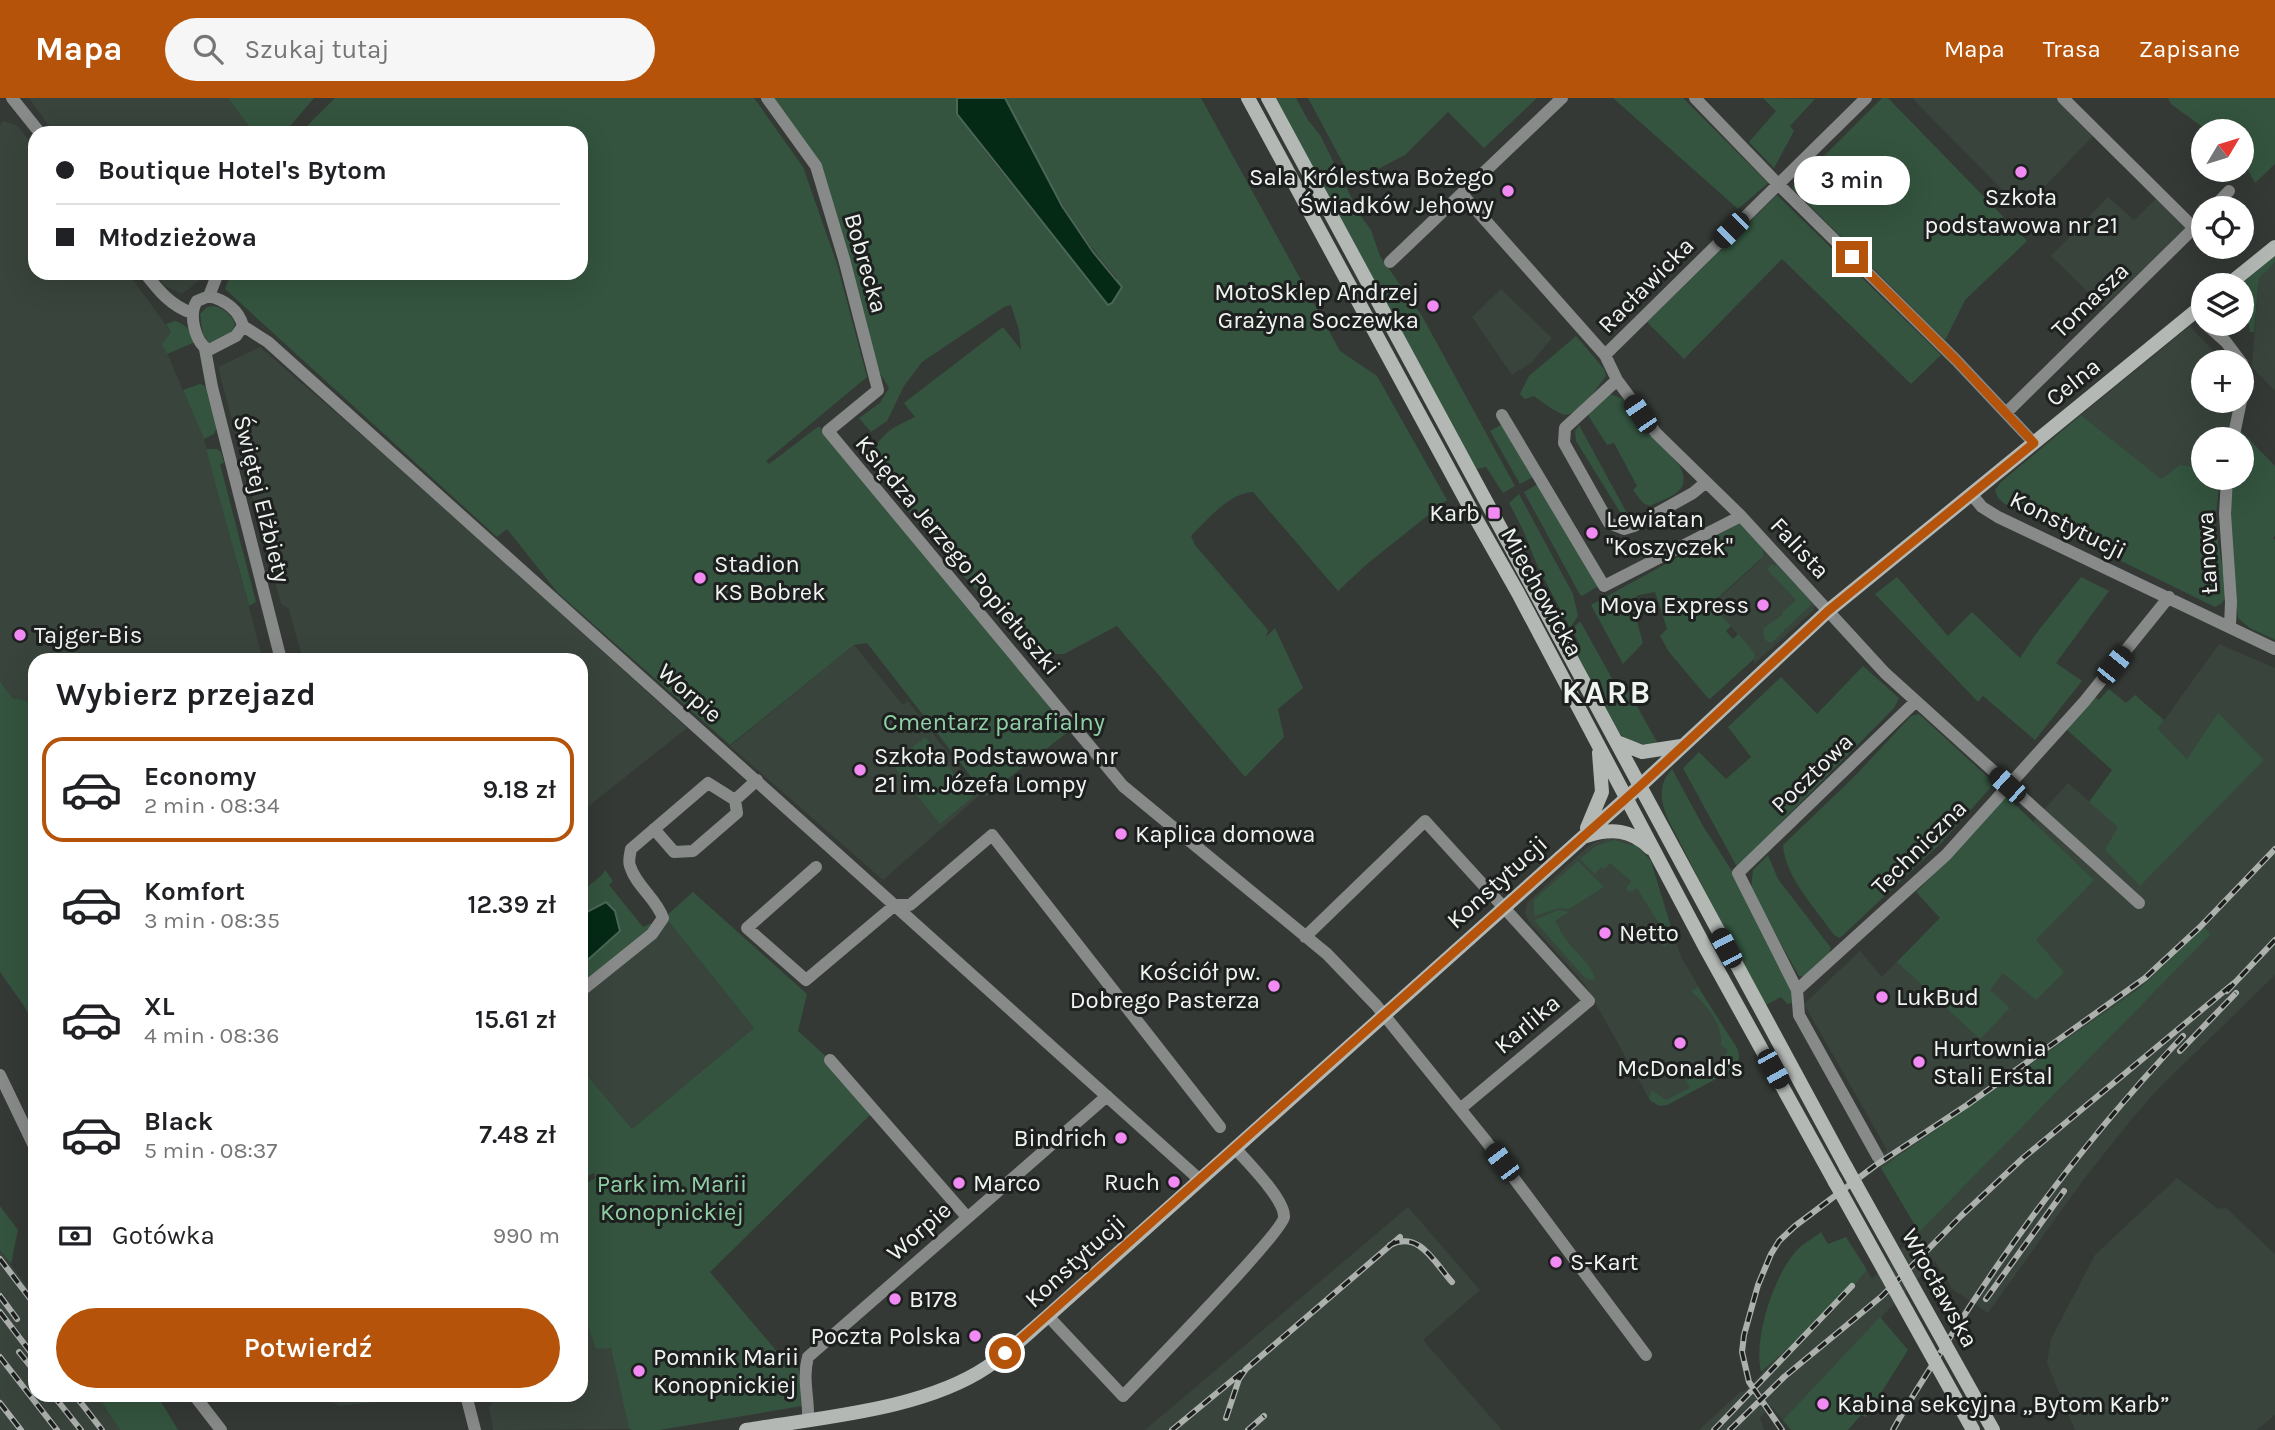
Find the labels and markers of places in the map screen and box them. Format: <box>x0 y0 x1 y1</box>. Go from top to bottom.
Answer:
place label: Sala Królestwa Bożego Świadków Jehowy <box>1249 163 1494 219</box>
marker: Szkoła podstawowa nr 21 <box>2013 164 2029 180</box>
marker: Sala Królestwa Bożego Świadków Jehowy <box>1500 183 1516 199</box>
place label: Szkoła podstawowa nr 21 <box>1924 183 2118 239</box>
place label: MotoSklep Andrzej Grażyna Soczewka <box>1214 278 1419 334</box>
marker: MotoSklep Andrzej Grażyna Soczewka <box>1425 298 1441 314</box>
place label: Karb <box>1429 499 1480 527</box>
marker: Karb <box>1486 505 1502 521</box>
place label: Lewiatan "Koszyczek" <box>1606 505 1733 561</box>
marker: Lewiatan "Koszyczek" <box>1584 525 1600 541</box>
place label: Stadion KS Bobrek <box>714 550 826 606</box>
marker: Stadion KS Bobrek <box>692 570 708 586</box>
place label: Moya Express <box>1599 591 1749 619</box>
marker: Moya Express <box>1755 597 1771 613</box>
place label: Tajger-Bis <box>34 621 142 649</box>
marker: Tajger-Bis <box>12 627 28 643</box>
place label: Szkoła Podstawowa nr 21 im. Józefa Lompy <box>874 742 1118 798</box>
marker: Szkoła Podstawowa nr 21 im. Józefa Lompy <box>852 762 868 778</box>
place label: Kaplica domowa <box>1135 820 1316 848</box>
marker: Kaplica domowa <box>1113 826 1129 842</box>
place label: Netto <box>1619 919 1679 947</box>
marker: Netto <box>1597 925 1613 941</box>
place label: Kościół pw. Dobrego Pasterza <box>1070 958 1260 1014</box>
marker: Kościół pw. Dobrego Pasterza <box>1266 978 1282 994</box>
place label: LukBud <box>1896 983 1979 1011</box>
marker: LukBud <box>1874 989 1890 1005</box>
place label: Hurtownia Stali Erstal <box>1933 1034 2053 1090</box>
marker: McDonald's <box>1672 1035 1688 1051</box>
place label: McDonald's <box>1617 1054 1743 1082</box>
marker: Hurtownia Stali Erstal <box>1911 1054 1927 1070</box>
place label: Bindrich <box>1014 1124 1107 1152</box>
marker: Bindrich <box>1113 1130 1129 1146</box>
place label: Ruch <box>1104 1168 1160 1196</box>
place label: Marco <box>973 1169 1041 1197</box>
marker: Ruch <box>1166 1174 1182 1190</box>
marker: Marco <box>951 1175 967 1191</box>
place label: S-Kart <box>1570 1248 1638 1276</box>
marker: S-Kart <box>1548 1254 1564 1270</box>
place label: B178 <box>909 1285 958 1313</box>
marker: B178 <box>887 1291 903 1307</box>
place label: Poczta Polska <box>810 1322 961 1350</box>
marker: Poczta Polska <box>967 1328 983 1344</box>
place label: Pomnik Marii Konopnickiej <box>653 1343 799 1399</box>
marker: Pomnik Marii Konopnickiej <box>631 1363 647 1379</box>
place label: Kabina sekcyjna „Bytom Karb” <box>1837 1390 2170 1418</box>
marker: Kabina sekcyjna „Bytom Karb” <box>1815 1396 1831 1412</box>

